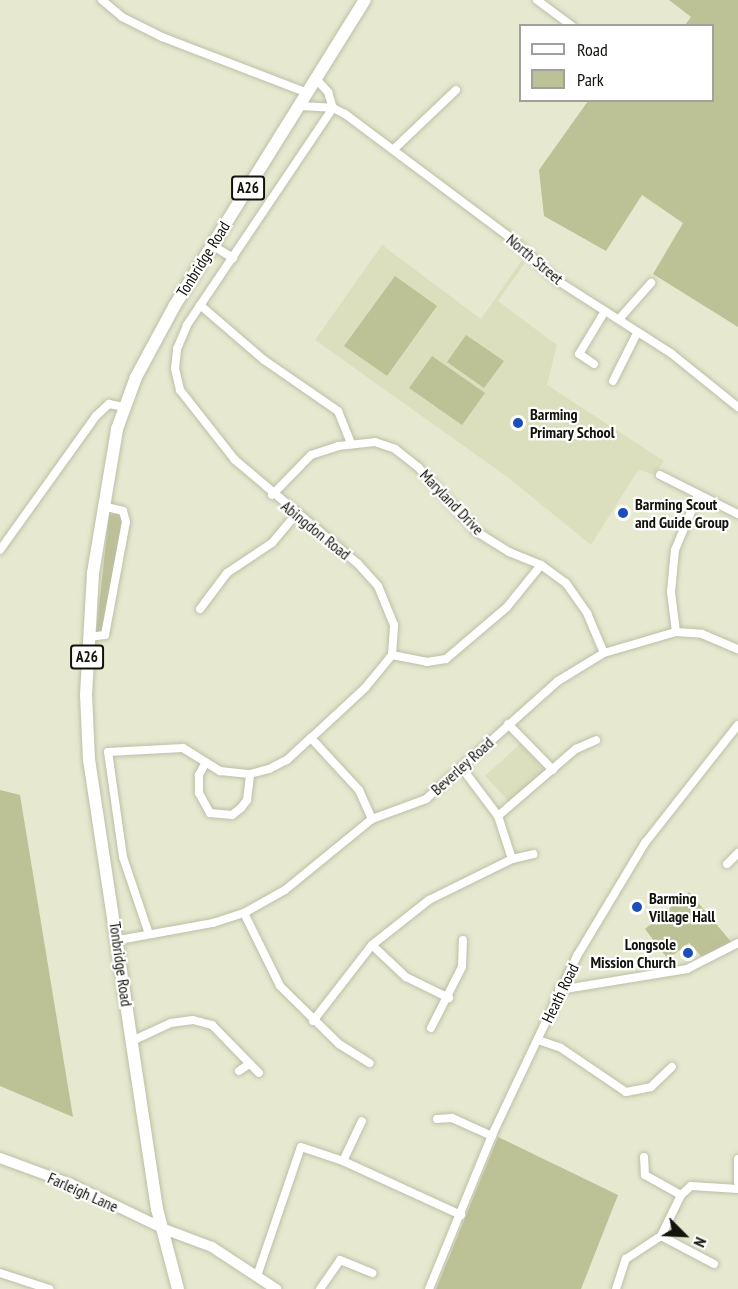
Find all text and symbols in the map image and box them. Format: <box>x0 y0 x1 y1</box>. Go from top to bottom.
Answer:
legend <box>519 24 714 102</box>
text: Road <box>577 38 608 61</box>
text: Park <box>577 68 604 91</box>
road number: A26 <box>230 176 266 200</box>
street label: Tonbridge Road <box>172 218 234 300</box>
street label: North Street <box>503 230 567 288</box>
place label: Barming Primary School <box>530 404 615 442</box>
marker: Barming Primary School <box>511 416 525 430</box>
street label: Maryland Drive <box>416 465 488 539</box>
place label: Barming Scout and Guide Group <box>635 494 729 532</box>
street label: Abingdon Road <box>278 496 354 564</box>
marker: Barming Scout and Guide Group <box>616 506 630 520</box>
road number: A26 <box>69 645 105 669</box>
street label: Beverley Road <box>427 733 497 799</box>
place label: Barming Village Hall <box>649 888 715 926</box>
marker: Barming Village Hall <box>630 900 644 914</box>
street label: Tonbridge Road <box>106 920 136 1008</box>
place label: Longsole Mission Church <box>590 934 676 972</box>
marker: Longsole Mission Church <box>681 946 695 960</box>
street label: Heath Road <box>537 960 583 1026</box>
street label: Farleigh Lane <box>45 1168 121 1216</box>
north arrow <box>654 1205 714 1265</box>
text: N <box>690 1234 711 1250</box>

